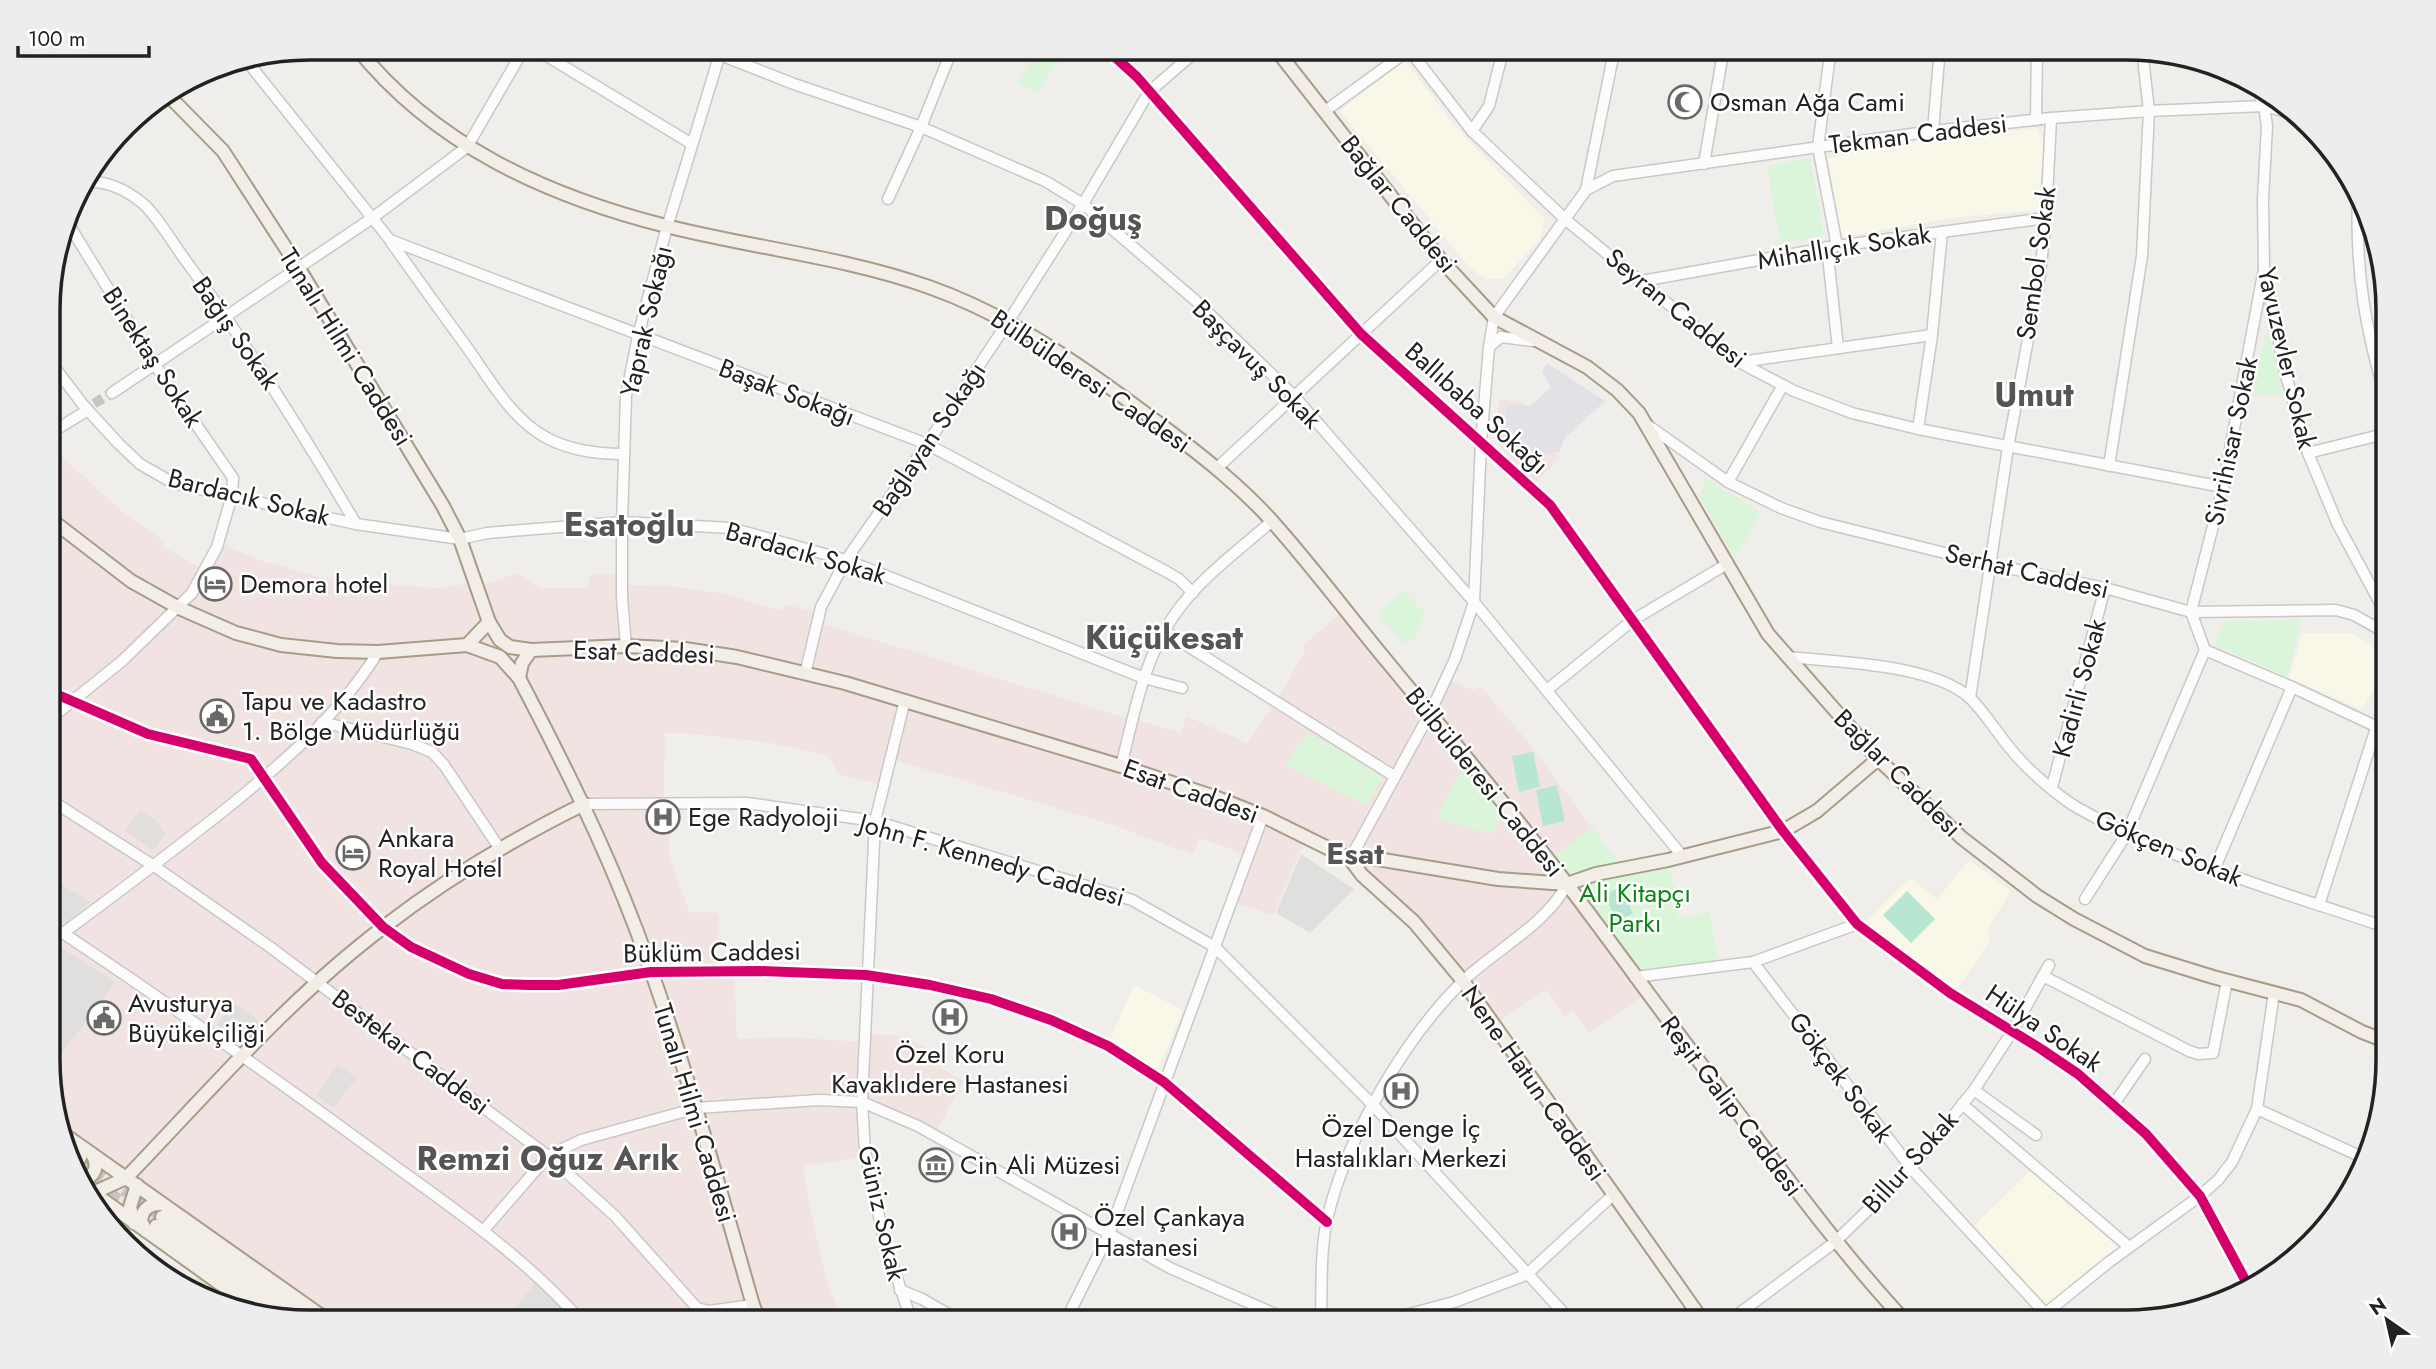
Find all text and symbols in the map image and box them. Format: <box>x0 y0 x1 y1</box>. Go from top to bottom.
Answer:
scale bar <box>18 14 149 58</box>
text: 100 m <box>28 24 85 54</box>
mosque icon: Osman Ağa Cami <box>1666 83 1704 121</box>
place label: Osman Ağa Cami <box>1710 83 1905 121</box>
street label: Tekman Caddesi <box>1827 104 2009 164</box>
street label: Bağlar Caddesi <box>1331 127 1467 281</box>
street label: Sembol Sokak <box>2006 183 2066 342</box>
district label: Doğuş <box>1044 195 1142 242</box>
street label: Mihallıçık Sokak <box>1755 214 1934 279</box>
street label: Seyran Caddesi <box>1597 239 1755 377</box>
street label: Tunalı Hilmi Caddesi <box>270 241 422 453</box>
street label: Yaprak Sokağı <box>610 242 682 400</box>
street label: Yavuzevler Sokak <box>2248 263 2326 453</box>
street label: Bağış Sokak <box>183 269 289 398</box>
street label: Binektaş Sokak <box>93 279 213 435</box>
street label: Başçavuş Sokak <box>1184 291 1331 438</box>
street label: Bülbülderesi Caddesi <box>983 300 1199 462</box>
street label: Ballıbaba Sokağı <box>1397 333 1557 483</box>
street label: Başak Sokağı <box>713 349 861 435</box>
street label: Sivrihisar Sokak <box>2195 352 2268 529</box>
street label: Bağlayan Sokağı <box>863 354 995 524</box>
district label: Umut <box>1994 371 2074 418</box>
street label: Bardacık Sokak <box>164 459 334 536</box>
district label: Esatoğlu <box>564 501 694 548</box>
street label: Bardacık Sokak <box>721 512 891 594</box>
street label: Serhat Caddesi <box>1941 534 2113 608</box>
hotel icon: Demora hotel <box>196 565 234 603</box>
place label: Demora hotel <box>240 565 388 603</box>
district label: Küçükesat <box>1085 614 1244 661</box>
street label: Kadirli Sokak <box>2042 614 2116 762</box>
street label: Esat Caddesi <box>572 631 716 673</box>
street label: Bülbülderesi Caddesi <box>1396 679 1574 885</box>
place label: Tapu ve Kadastro 1. Bölge Müdürlüğü <box>242 682 460 750</box>
public building icon: Tapu ve Kadastro 1. Bölge Müdürlüğü <box>198 697 236 735</box>
street label: Bağlar Caddesi <box>1825 700 1971 846</box>
street label: Esat Caddesi <box>1118 749 1264 833</box>
hospital icon: Ege Radyoloji <box>644 798 682 836</box>
place label: Ege Radyoloji <box>688 798 839 836</box>
street label: Gökçen Sokak <box>2090 800 2249 896</box>
street label: John F. Kennedy Caddesi <box>852 803 1129 916</box>
place label: Ankara Royal Hotel <box>378 819 503 887</box>
district label: Esat <box>1326 832 1384 875</box>
hotel icon: Ankara Royal Hotel <box>334 834 372 872</box>
park label: Ali Kitapçı Parkı <box>1579 874 1691 942</box>
street label: Büklüm Caddesi <box>623 931 801 973</box>
street label: Hülya Sokak <box>1978 975 2111 1081</box>
street label: Nene Hatun Caddesi <box>1452 977 1616 1189</box>
street label: Bestekar Caddesi <box>324 980 498 1124</box>
place label: Avusturya Büyükelçiliği <box>128 984 265 1052</box>
hospital icon: Özel Koru Kavaklıdere Hastanesi <box>931 998 969 1036</box>
public building icon: Avusturya Büyükelçiliği <box>85 999 123 1037</box>
street label: Tunalı Hilmi Caddesi <box>644 999 746 1227</box>
street label: Gökçek Sokak <box>1779 1004 1903 1150</box>
street label: Reşit Galip Caddesi <box>1651 1008 1813 1204</box>
place label: Özel Koru Kavaklıdere Hastanesi <box>831 1035 1069 1103</box>
hospital icon: Özel Denge İç Hastalıkları Merkezi <box>1382 1072 1420 1110</box>
street label: Billur Sokak <box>1853 1102 1967 1222</box>
place label: Özel Denge İç Hastalıkları Merkezi <box>1295 1109 1507 1177</box>
district label: Remzi Oğuz Arık <box>417 1135 679 1182</box>
street label: Güniz Sokak <box>848 1142 916 1285</box>
museum icon: Cin Ali Müzesi <box>917 1146 955 1184</box>
place label: Cin Ali Müzesi <box>960 1146 1121 1184</box>
place label: Özel Çankaya Hastanesi <box>1094 1198 1245 1266</box>
hospital icon: Özel Çankaya Hastanesi <box>1050 1213 1088 1251</box>
north arrow <box>2352 1285 2422 1355</box>
text: N <box>2364 1291 2392 1322</box>

